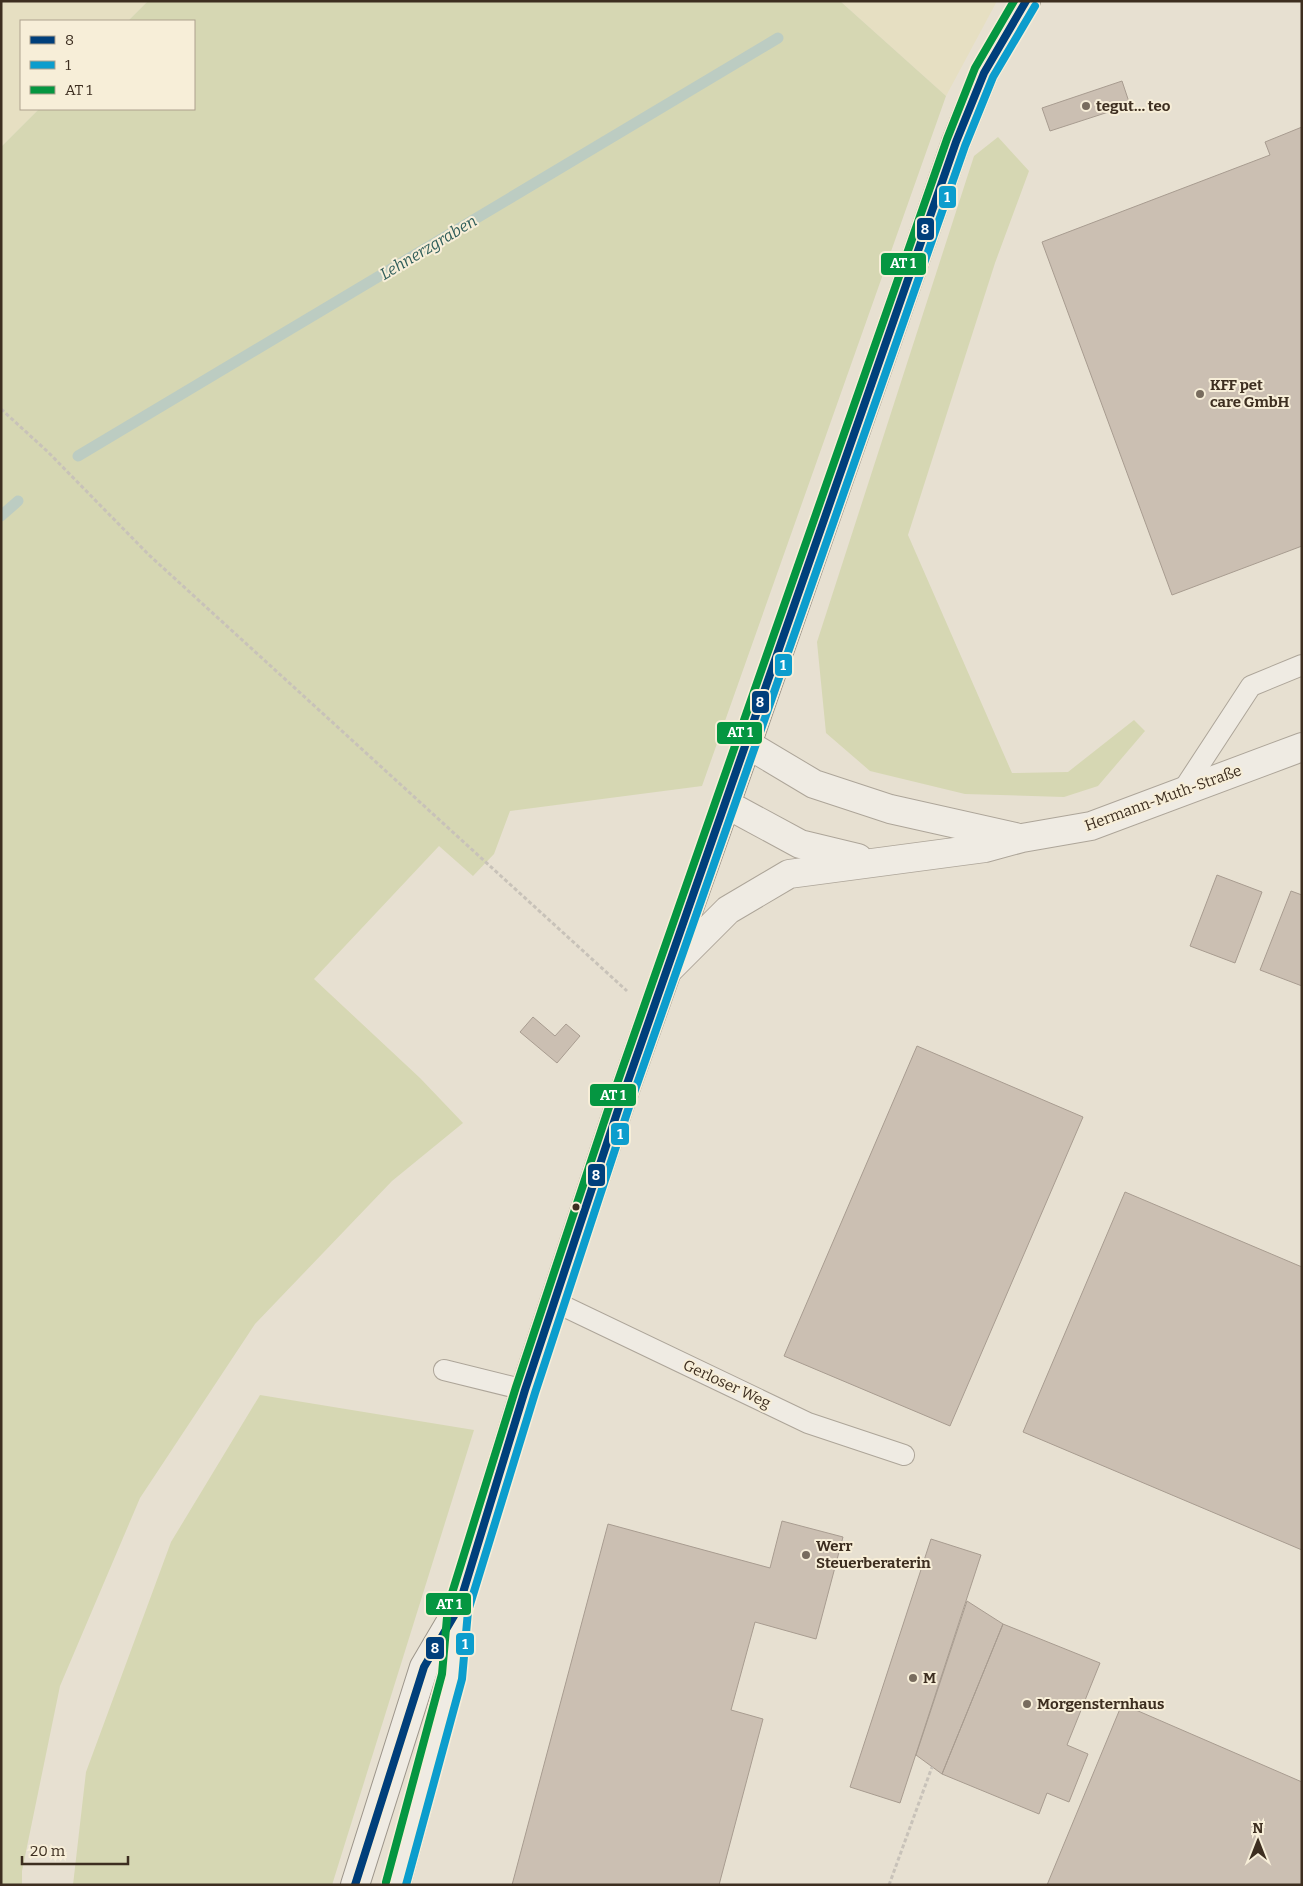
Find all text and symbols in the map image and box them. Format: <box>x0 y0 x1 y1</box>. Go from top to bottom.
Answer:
legend <box>20 20 195 110</box>
text: 8 <box>65 31 74 49</box>
text: 1 <box>65 56 71 74</box>
text: AT 1 <box>65 81 92 99</box>
place label: tegut… teo <box>1096 97 1171 115</box>
marker: tegut… teo <box>1080 100 1092 112</box>
line badge: 1 <box>938 185 957 209</box>
text: 1 <box>944 189 950 206</box>
water label: Lehnerzgraben <box>377 211 480 284</box>
line badge: 8 <box>916 217 935 241</box>
text: 8 <box>921 221 929 238</box>
line badge: AT 1 <box>880 252 927 276</box>
text: AT 1 <box>890 255 916 272</box>
place label: KFF pet care GmbH <box>1210 376 1290 411</box>
marker: KFF pet care GmbH <box>1194 388 1206 400</box>
line badge: 1 <box>774 653 793 677</box>
text: 1 <box>780 657 786 674</box>
line badge: 8 <box>751 690 770 714</box>
text: 8 <box>756 694 764 711</box>
line badge: AT 1 <box>716 721 763 745</box>
text: AT 1 <box>727 724 753 741</box>
street label: Hermann-Muth-Straße <box>1082 761 1244 835</box>
line badge: AT 1 <box>589 1083 637 1107</box>
text: AT 1 <box>600 1087 626 1104</box>
line badge: 1 <box>610 1122 630 1146</box>
text: 1 <box>617 1126 623 1143</box>
line badge: 8 <box>587 1163 606 1187</box>
text: 8 <box>592 1167 600 1184</box>
unlabelled marker <box>571 1202 581 1212</box>
street label: Gerloser Weg <box>680 1356 774 1412</box>
place label: Werr Steuerberaterin <box>816 1537 931 1572</box>
marker: Werr Steuerberaterin <box>800 1549 812 1561</box>
line badge: AT 1 <box>425 1592 472 1616</box>
text: AT 1 <box>436 1596 462 1613</box>
line badge: 1 <box>455 1632 475 1656</box>
line badge: 8 <box>425 1636 445 1660</box>
text: 1 <box>462 1636 468 1653</box>
text: 8 <box>431 1640 439 1657</box>
place label: M <box>923 1669 936 1687</box>
marker: M <box>907 1672 919 1684</box>
place label: Morgensternhaus <box>1037 1695 1164 1713</box>
marker: Morgensternhaus <box>1021 1698 1033 1710</box>
north arrow <box>1233 1816 1283 1866</box>
text: N <box>1253 1820 1264 1837</box>
scale bar <box>22 1834 129 1866</box>
text: 20 m <box>30 1842 66 1860</box>

